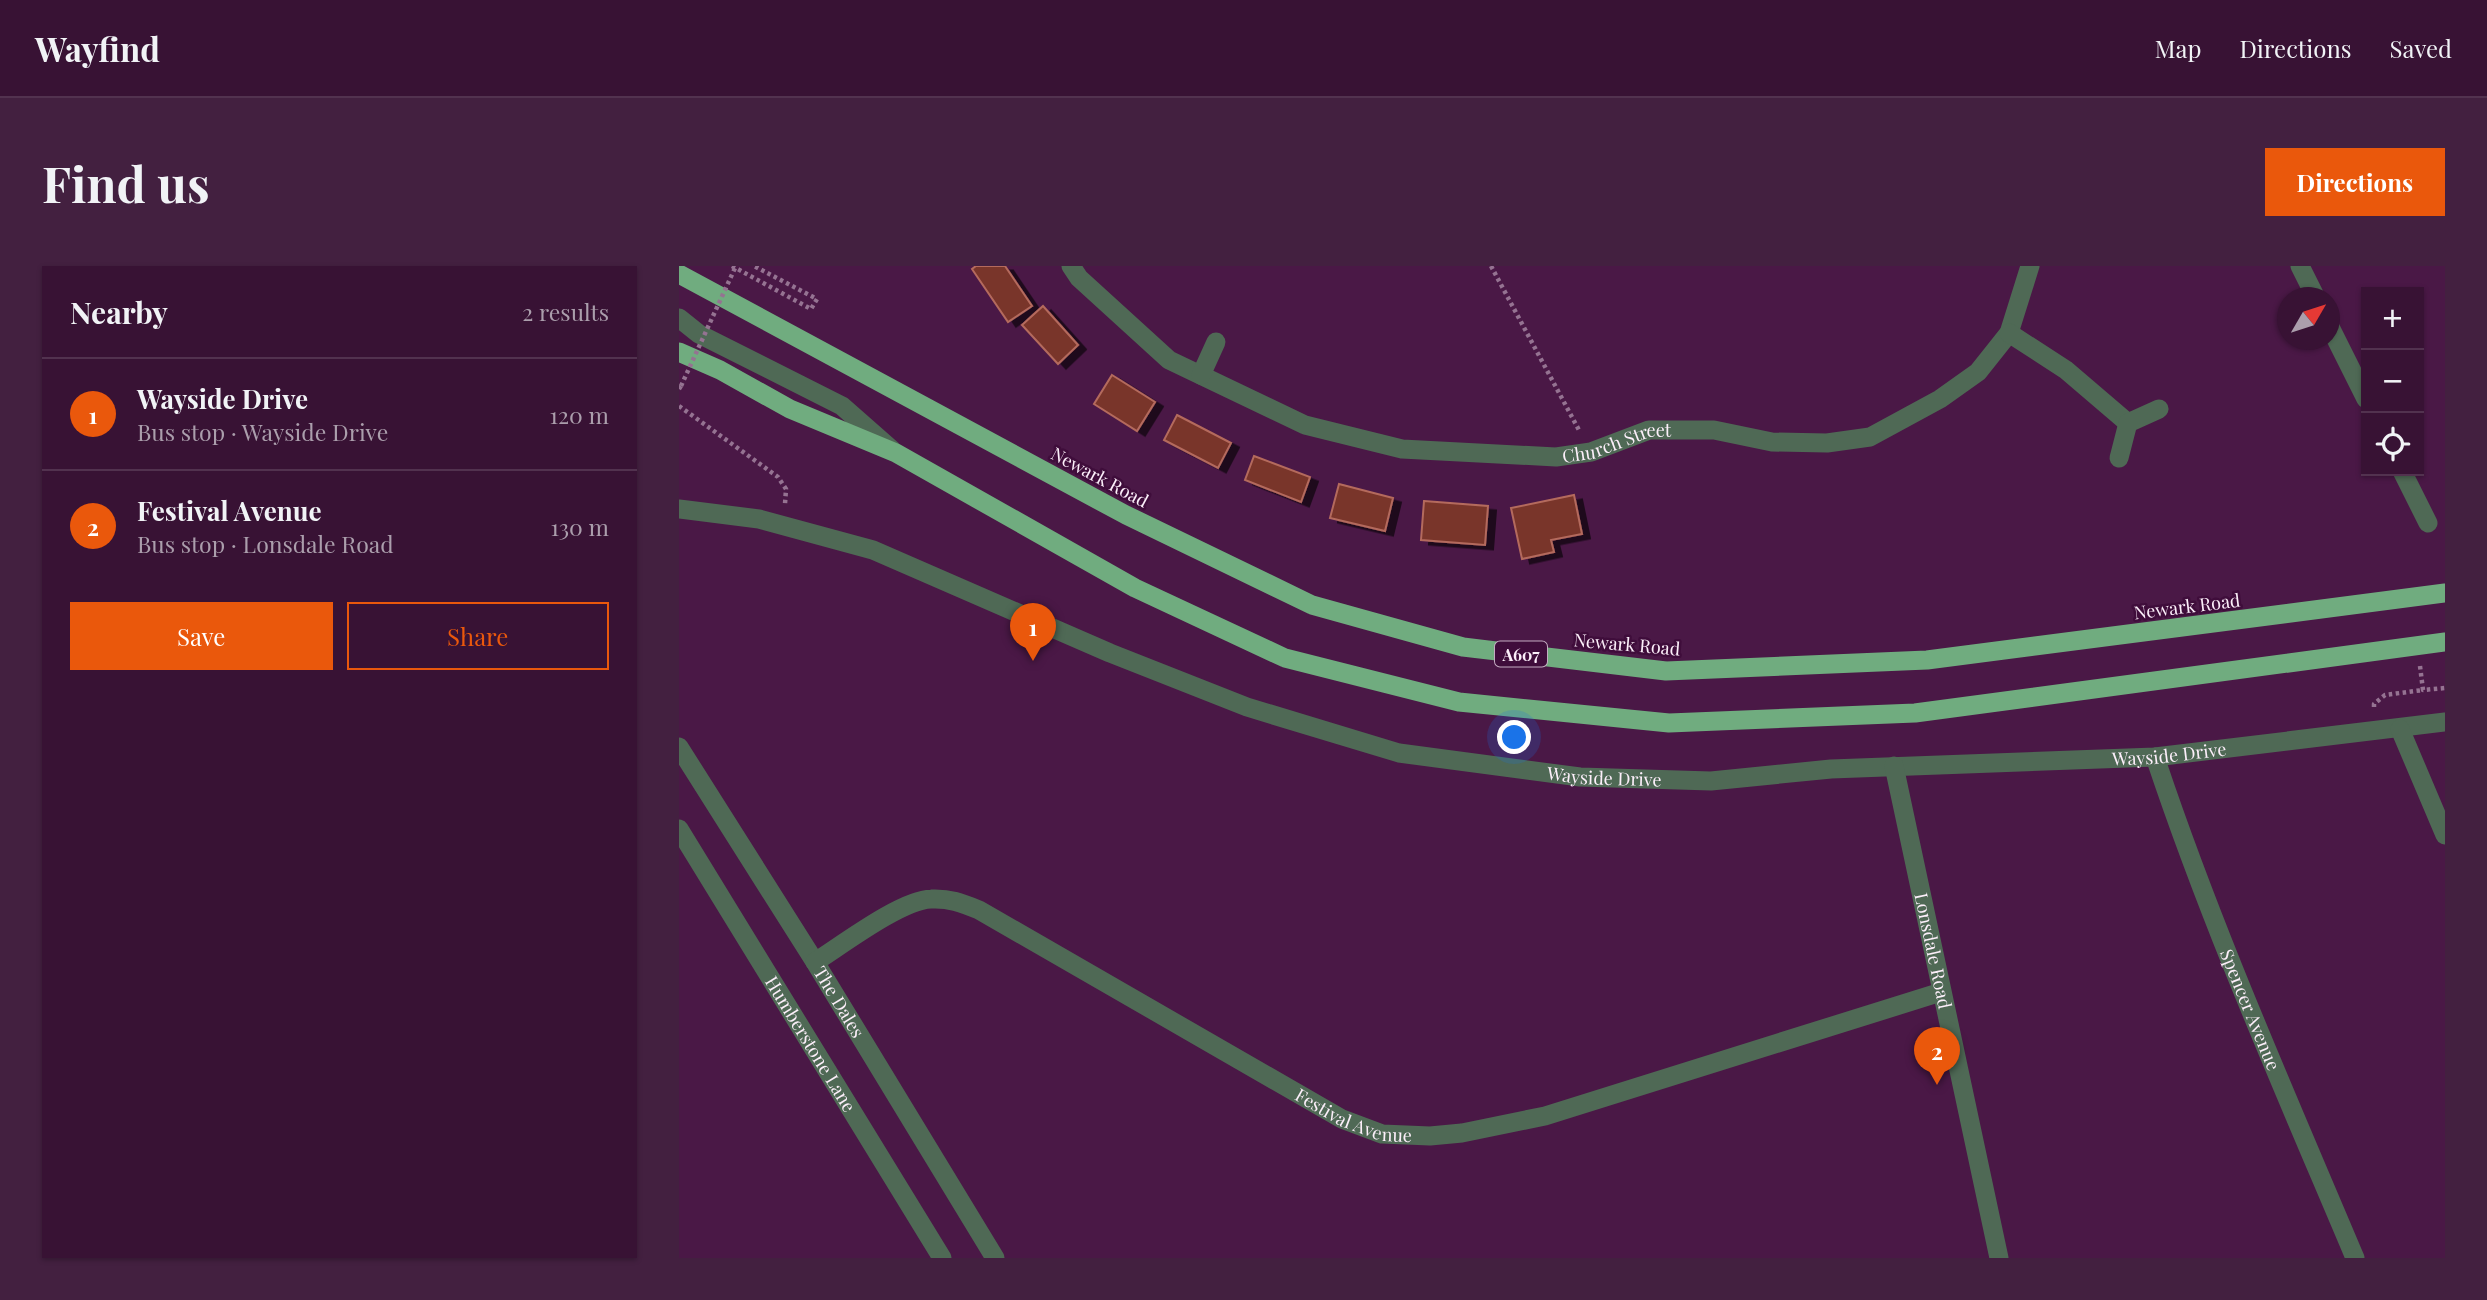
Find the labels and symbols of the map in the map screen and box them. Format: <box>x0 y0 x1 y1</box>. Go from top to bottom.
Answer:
north arrow <box>2277 287 2340 350</box>
street label: Church Street <box>1561 418 1672 468</box>
street label: Newark Road <box>1047 441 1153 513</box>
street label: Newark Road <box>2132 588 2242 624</box>
pin: 1 <box>1010 603 1056 661</box>
street label: Newark Road <box>1573 627 1682 661</box>
road number: A607 <box>1495 642 1547 666</box>
your location <box>1497 720 1531 754</box>
street label: Wayside Drive <box>2111 737 2228 771</box>
street label: Wayside Drive <box>1545 761 1662 791</box>
street label: Lonsdale Road <box>1909 891 1958 1012</box>
street label: Spencer Avenue <box>2215 945 2286 1074</box>
street label: The Dales <box>808 962 870 1042</box>
street label: Humberstone Lane <box>760 971 862 1116</box>
pin: 2 <box>1914 1027 1960 1085</box>
street label: Festival Avenue <box>1291 1083 1413 1147</box>

